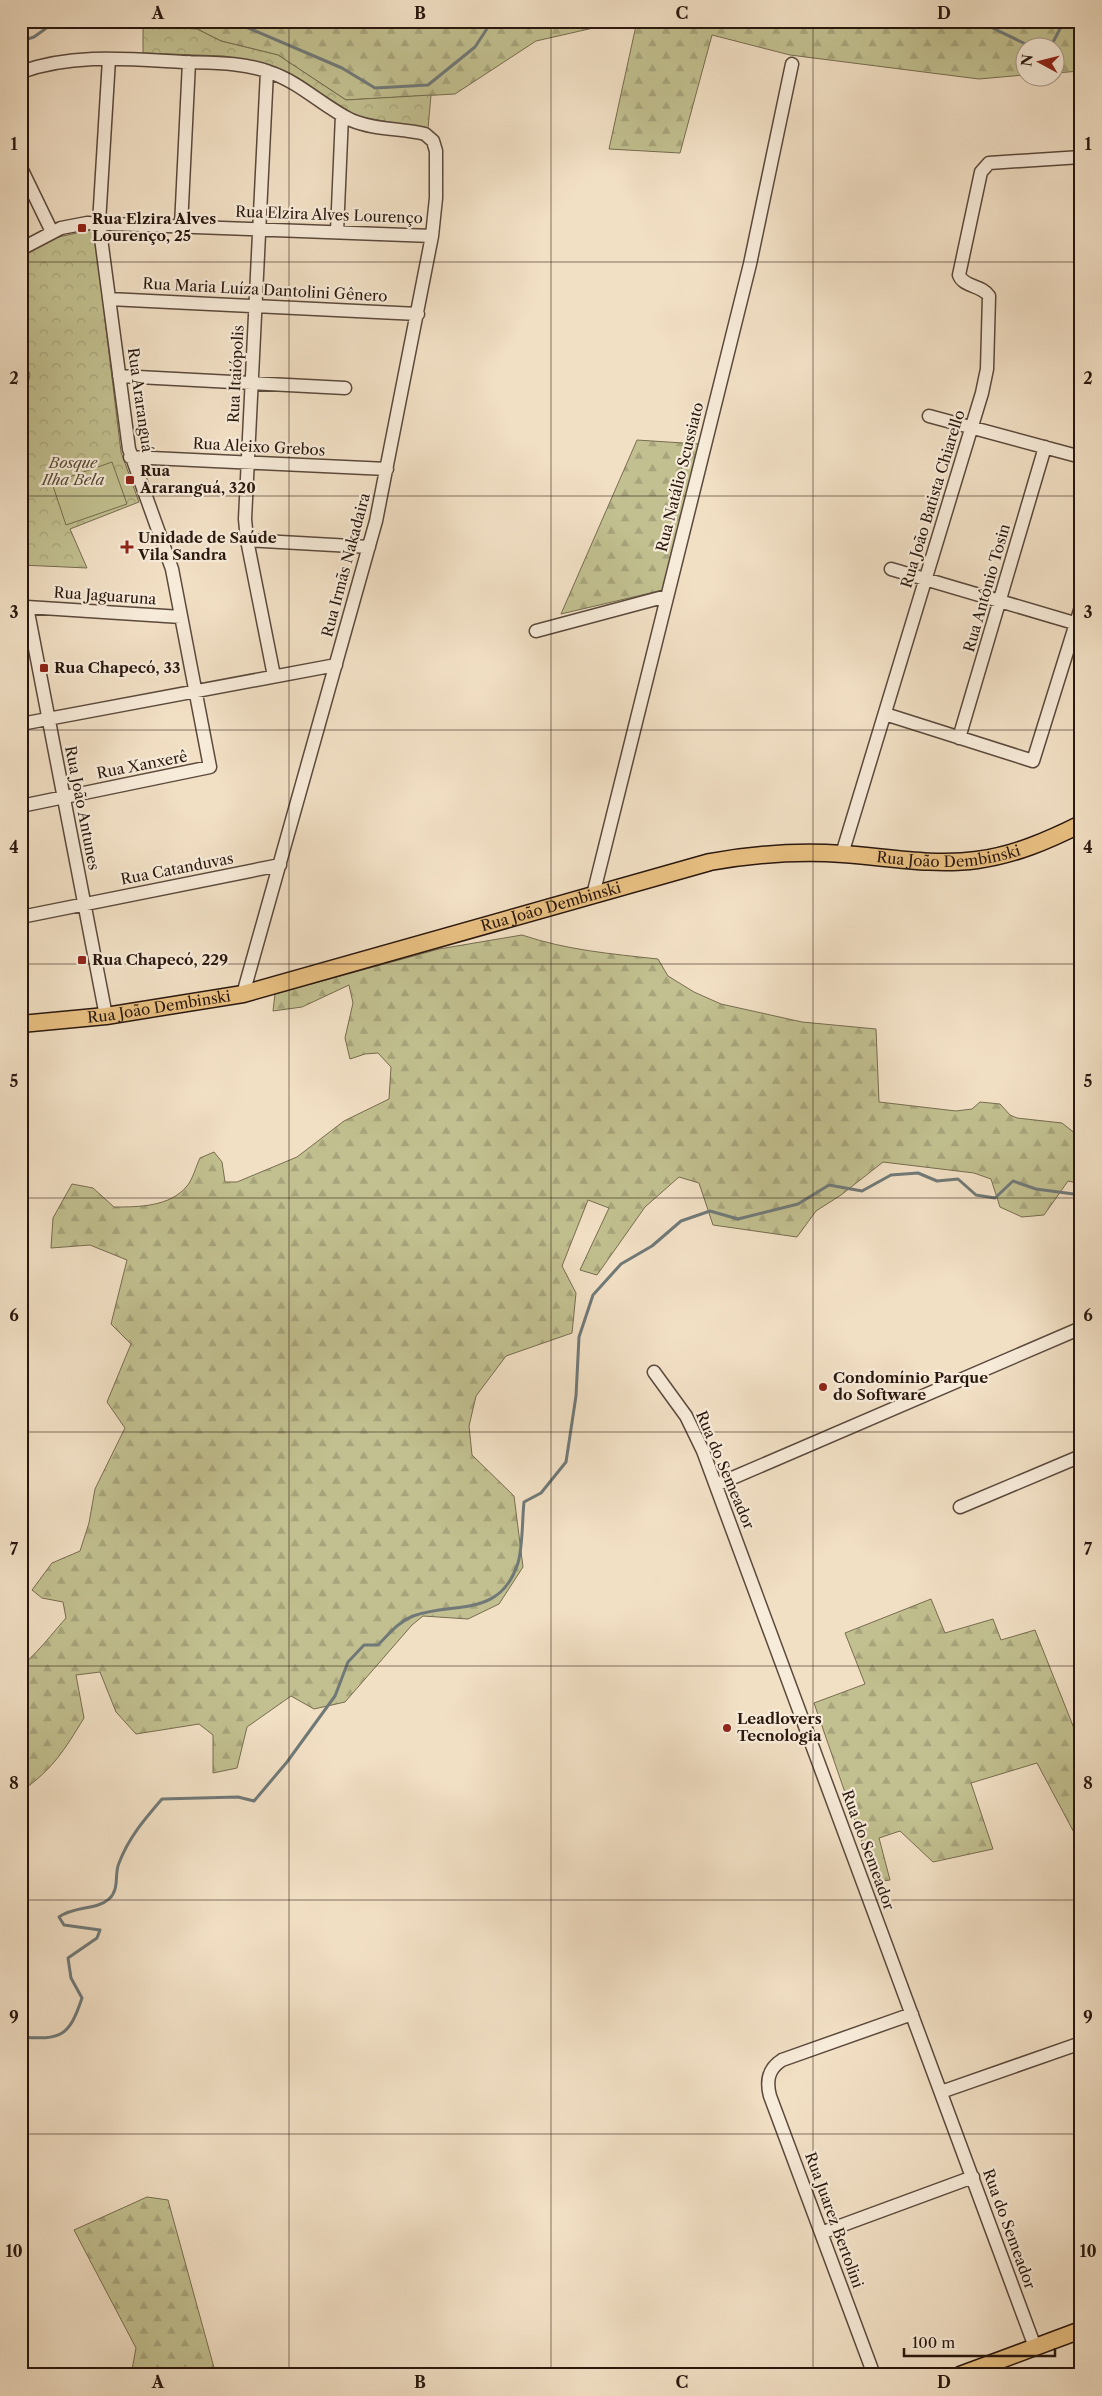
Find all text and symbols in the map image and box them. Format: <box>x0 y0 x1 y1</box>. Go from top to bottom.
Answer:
text: A <box>151 3 165 23</box>
text: B <box>414 3 426 23</box>
text: C <box>676 3 688 23</box>
text: D <box>937 3 951 23</box>
north arrow <box>1014 38 1064 88</box>
text: N <box>1017 53 1037 68</box>
text: 1 <box>10 134 18 154</box>
text: 1 <box>1084 134 1092 154</box>
street label: Rua Elzira Alves Lourenço <box>235 202 423 227</box>
place label: Rua Elzira Alves Lourenço, 25 <box>92 209 216 245</box>
marker: Rua Elzira Alves Lourenço, 25 <box>76 222 88 234</box>
street label: Rua Maria Luíza Dantolini Gênero <box>142 274 388 305</box>
street label: Rua Itaiópolis <box>223 324 248 424</box>
street label: Rua Araranguá <box>124 347 157 453</box>
text: 2 <box>9 368 19 388</box>
text: 2 <box>1083 368 1093 388</box>
street label: Rua Natálio Scussiato <box>652 400 707 554</box>
street label: Rua João Batista Chiarello <box>896 408 969 590</box>
street label: Rua Aleixo Grebos <box>192 434 326 459</box>
park label: Bosque Ilha Bela <box>41 453 104 489</box>
place label: Rua Araranguá, 320 <box>139 461 256 497</box>
marker: Rua Araranguá, 320 <box>124 474 136 486</box>
street label: Rua Irmãs Nakadaira <box>317 491 374 639</box>
street label: Rua Antônio Tosin <box>959 521 1014 654</box>
place label: Unidade de Saúde Vila Sandra <box>137 528 277 564</box>
marker: Unidade de Saúde Vila Sandra <box>120 540 134 554</box>
street label: Rua Jaguaruna <box>53 582 157 609</box>
text: 3 <box>9 602 19 622</box>
text: 3 <box>1083 602 1093 622</box>
place label: Rua Chapecó, 33 <box>54 658 180 677</box>
marker: Rua Chapecó, 33 <box>38 662 50 674</box>
street label: Rua João Antunes <box>61 744 104 872</box>
street label: Rua Xanxerê <box>95 746 189 783</box>
text: 4 <box>9 837 19 857</box>
text: 4 <box>1083 837 1093 857</box>
street label: Rua João Dembinski <box>876 840 1023 871</box>
street label: Rua Catanduvas <box>119 848 235 889</box>
street label: Rua João Dembinski <box>478 878 623 935</box>
place label: Rua Chapecó, 229 <box>92 950 228 969</box>
marker: Rua Chapecó, 229 <box>76 954 88 966</box>
street label: Rua João Dembinski <box>86 986 232 1027</box>
text: 5 <box>10 1071 19 1091</box>
text: 5 <box>1084 1071 1093 1091</box>
text: 6 <box>9 1305 19 1325</box>
text: 6 <box>1083 1305 1093 1325</box>
place label: Condomínio Parque do Software <box>833 1368 988 1404</box>
marker: Condomínio Parque do Software <box>817 1381 829 1393</box>
street label: Rua do Semeador <box>692 1408 759 1532</box>
text: 7 <box>10 1539 19 1559</box>
text: 7 <box>1084 1539 1093 1559</box>
place label: Leadlovers Tecnologia <box>737 1709 822 1745</box>
marker: Leadlovers Tecnologia <box>721 1722 733 1734</box>
text: 8 <box>9 1773 19 1793</box>
text: 8 <box>1083 1773 1093 1793</box>
street label: Rua do Semeador <box>838 1787 899 1913</box>
text: 9 <box>9 2007 19 2027</box>
text: 9 <box>1083 2007 1093 2027</box>
street label: Rua Juarez Bertolini <box>801 2149 868 2291</box>
street label: Rua do Semeador <box>979 2166 1040 2292</box>
text: 10 <box>5 2241 23 2261</box>
text: 10 <box>1079 2241 1097 2261</box>
scale bar <box>904 2326 1056 2358</box>
text: 100 m <box>912 2333 955 2352</box>
text: A <box>151 2372 165 2392</box>
text: B <box>414 2372 426 2392</box>
text: C <box>676 2372 688 2392</box>
text: D <box>937 2372 951 2392</box>

